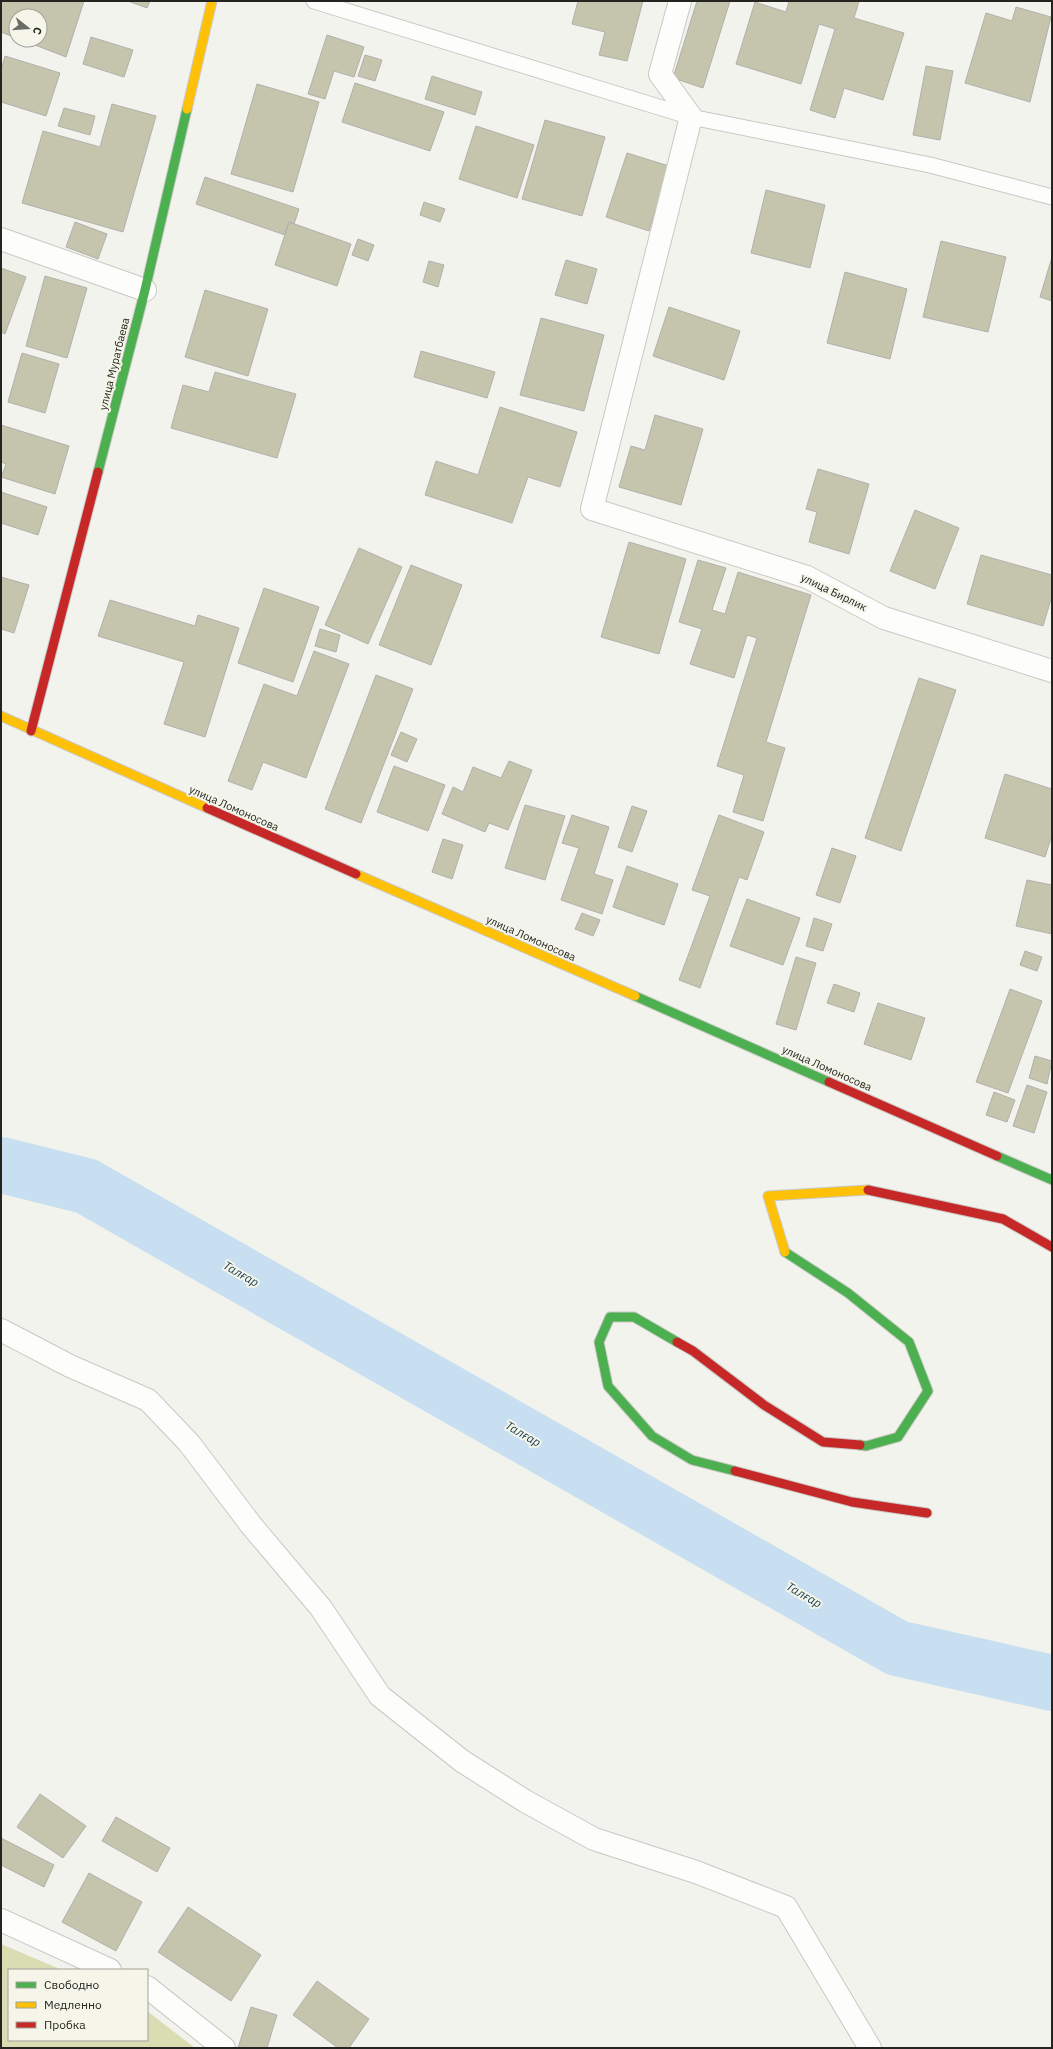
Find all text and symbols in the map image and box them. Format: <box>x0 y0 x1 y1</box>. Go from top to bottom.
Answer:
north arrow <box>8 8 48 48</box>
text: С <box>30 25 45 36</box>
street label: улица Муратбаева <box>96 316 132 412</box>
street label: улица Бирлик <box>799 570 869 614</box>
street label: улица Ломоносова <box>187 782 281 834</box>
street label: улица Ломоносова <box>484 912 578 964</box>
street label: улица Ломоносова <box>780 1042 874 1094</box>
water label: Талғар <box>221 1257 262 1290</box>
water label: Талғар <box>503 1417 544 1450</box>
water label: Талғар <box>784 1578 825 1611</box>
legend <box>8 1969 148 2041</box>
text: Свободно <box>44 1977 100 1992</box>
text: Медленно <box>44 1997 102 2012</box>
text: Пробка <box>44 2017 86 2032</box>

